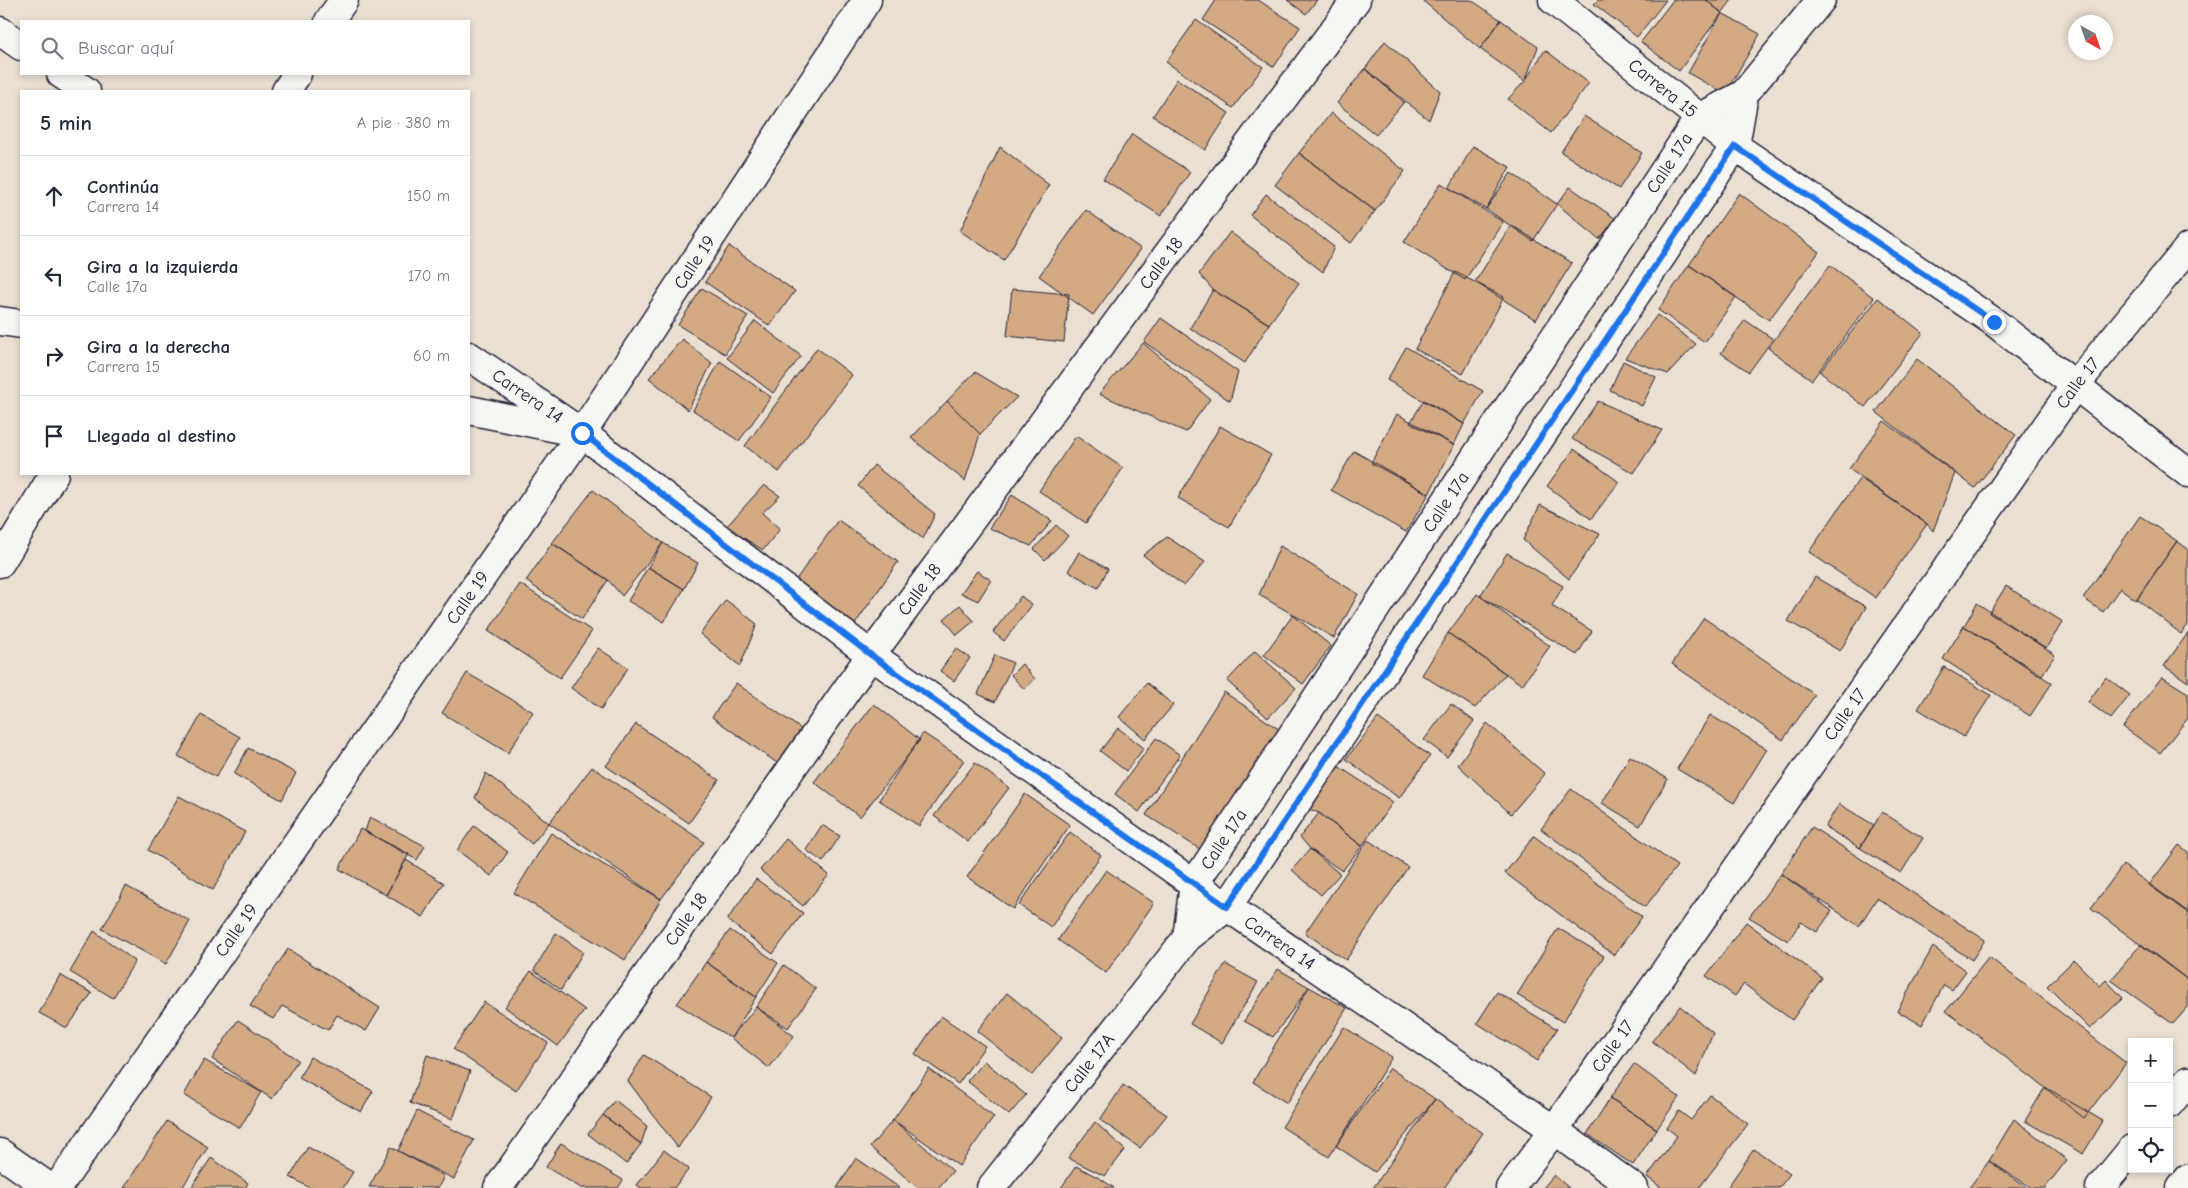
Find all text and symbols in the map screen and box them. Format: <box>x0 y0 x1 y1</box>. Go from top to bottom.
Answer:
north arrow <box>2068 15 2113 60</box>
search box <box>20 20 470 75</box>
icon: search <box>38 34 66 62</box>
text: Buscar aquí <box>78 37 174 59</box>
street label: Carrera 15 <box>1624 54 1702 122</box>
text: 5 min <box>40 111 92 135</box>
text: A pie · 380 m <box>357 114 450 132</box>
street label: Calle 17a <box>1642 129 1697 197</box>
text: Continúa <box>87 176 159 198</box>
icon: ahead <box>40 182 68 210</box>
text: 150 m <box>407 187 450 205</box>
text: Carrera 14 <box>87 198 159 216</box>
street label: Calle 19 <box>669 231 720 293</box>
street label: Calle 18 <box>1135 233 1187 294</box>
text: Gira a la izquierda <box>87 256 238 278</box>
icon: left <box>40 262 68 290</box>
text: 170 m <box>408 267 450 285</box>
text: Calle 17a <box>87 278 148 296</box>
route end <box>1983 311 2006 334</box>
text: Gira a la derecha <box>87 336 230 358</box>
icon: right <box>40 342 68 370</box>
text: 60 m <box>413 347 450 365</box>
street label: Calle 17 <box>2051 353 2104 413</box>
text: Carrera 15 <box>87 358 160 376</box>
street label: Carrera 14 <box>488 364 567 428</box>
icon: arrive <box>40 422 68 450</box>
route start <box>571 422 594 445</box>
text: Llegada al destino <box>87 425 236 447</box>
street label: Calle 17a <box>1418 468 1473 536</box>
street label: Calle 18 <box>893 559 946 620</box>
street label: Calle 19 <box>442 567 493 628</box>
street label: Calle 17 <box>1819 684 1871 745</box>
street label: Calle 17a <box>1196 805 1251 874</box>
street label: Calle 18 <box>660 889 712 950</box>
street label: Calle 19 <box>211 900 262 961</box>
street label: Carrera 14 <box>1240 911 1319 974</box>
street label: Calle 17 <box>1587 1016 1638 1076</box>
street label: Calle 17A <box>1059 1029 1119 1097</box>
map controls <box>2128 1038 2173 1173</box>
button: + <box>2128 1038 2173 1083</box>
button: − <box>2128 1083 2173 1128</box>
button: locate <box>2128 1128 2173 1173</box>

